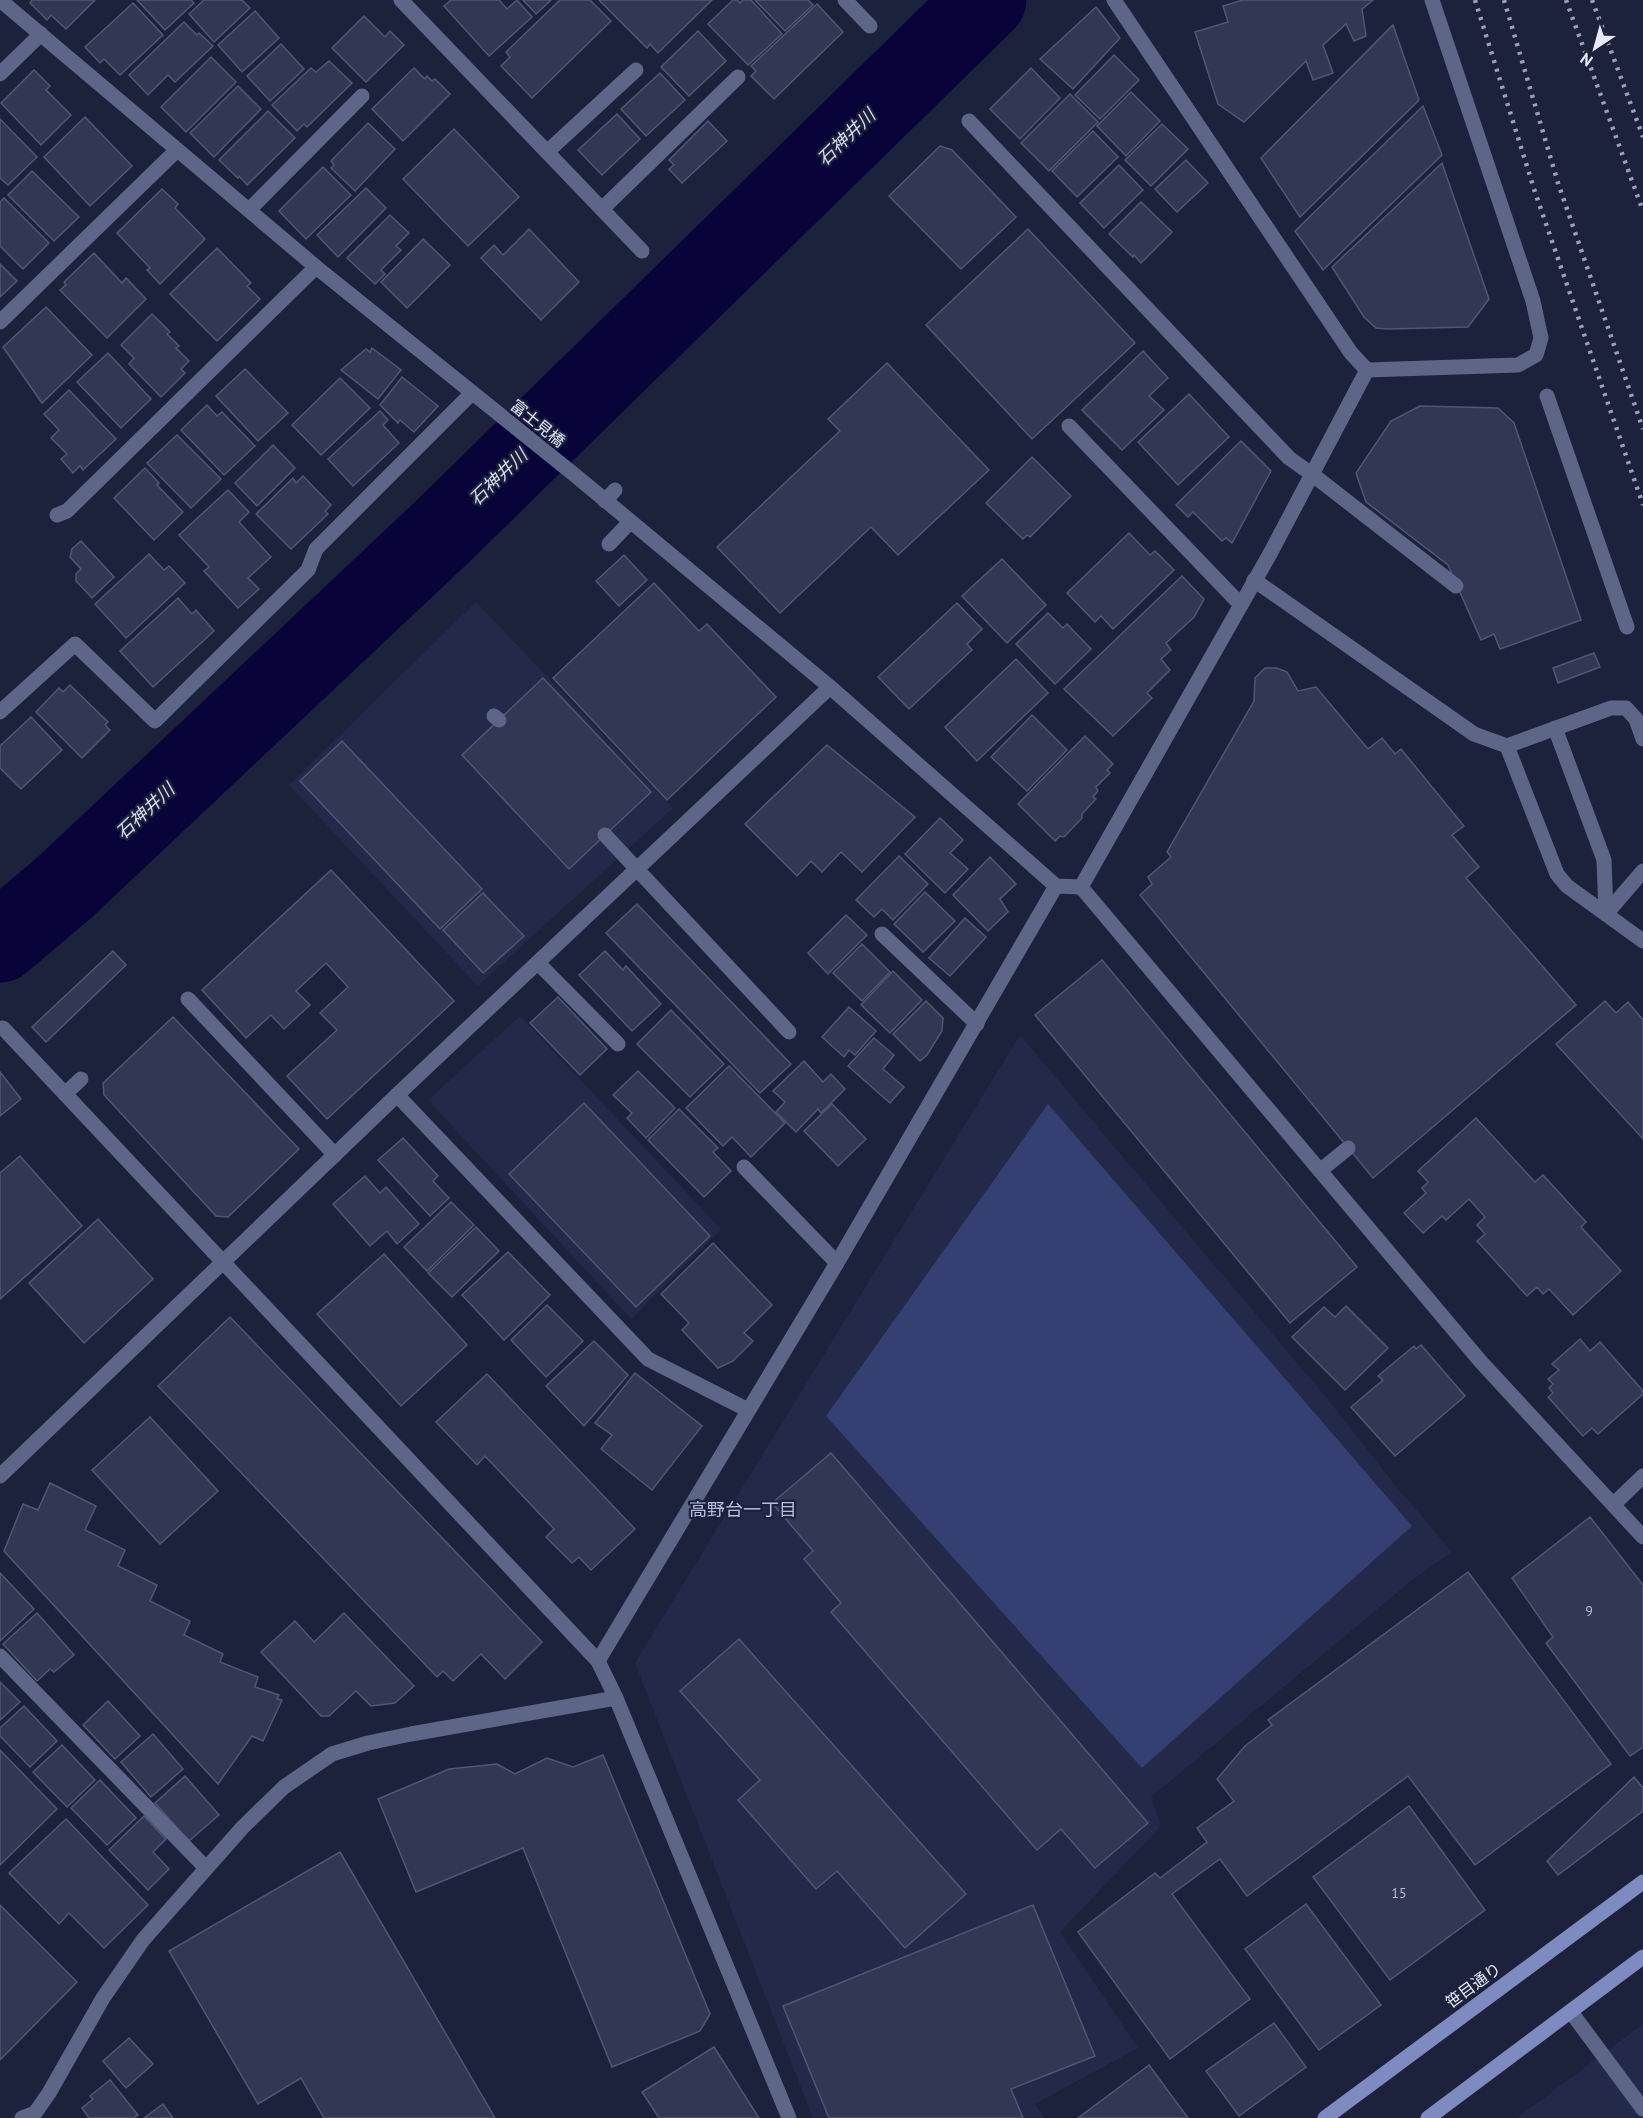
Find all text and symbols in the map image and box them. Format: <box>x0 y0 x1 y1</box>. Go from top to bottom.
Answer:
north arrow <box>1565 18 1625 78</box>
text: N <box>1576 49 1596 71</box>
water label: 石神井川 <box>812 102 881 170</box>
street label: 富士見橋 <box>507 395 569 451</box>
water label: 石神井川 <box>464 442 533 510</box>
water label: 石神井川 <box>111 777 181 844</box>
district label: 高野台一丁目 <box>689 1498 797 1521</box>
house number: 9 <box>1585 1602 1593 1620</box>
house number: 15 <box>1391 1884 1407 1902</box>
street label: 笹目通り <box>1441 1958 1505 2012</box>

